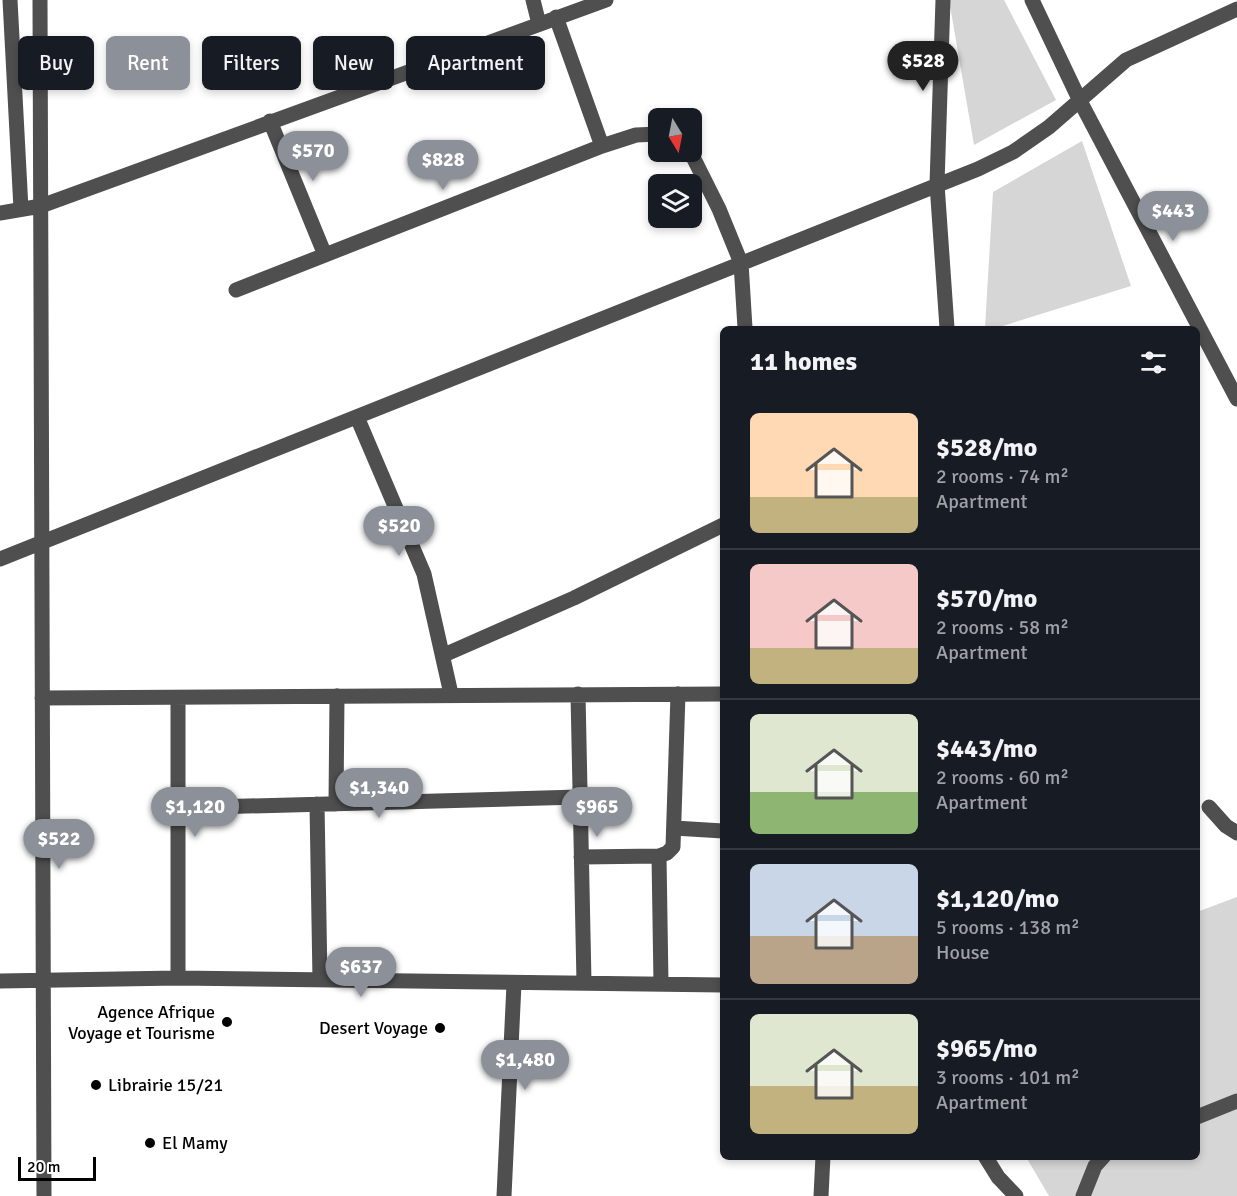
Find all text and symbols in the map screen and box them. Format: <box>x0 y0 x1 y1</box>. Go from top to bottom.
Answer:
chip: Buy <box>18 36 94 90</box>
chip: Rent <box>106 36 190 90</box>
chip: Filters <box>202 36 301 90</box>
chip: New <box>313 36 394 90</box>
chip: Apartment <box>406 36 545 90</box>
pin: $528 <box>887 41 959 92</box>
text: $528 <box>901 48 945 73</box>
north arrow <box>648 108 702 162</box>
map controls <box>648 108 702 228</box>
pin: $570 <box>277 131 349 182</box>
text: $570 <box>291 138 335 163</box>
pin: $828 <box>407 140 479 191</box>
text: $828 <box>421 147 465 172</box>
button: layers <box>648 174 702 228</box>
pin: $443 <box>1137 191 1209 242</box>
text: $443 <box>1151 198 1195 223</box>
text: 11 homes <box>750 346 857 378</box>
icon: filters <box>1137 346 1170 379</box>
text: $528/mo <box>936 432 1037 464</box>
icon: home <box>798 437 870 509</box>
text: 2 rooms · 74 m² <box>936 464 1069 489</box>
text: Apartment <box>936 489 1028 514</box>
pin: $520 <box>363 506 435 557</box>
text: $520 <box>377 513 421 538</box>
text: $570/mo <box>936 583 1037 615</box>
icon: home <box>798 588 870 660</box>
text: 2 rooms · 58 m² <box>936 615 1069 640</box>
text: Apartment <box>936 640 1028 665</box>
text: $443/mo <box>936 733 1037 765</box>
icon: home <box>798 738 870 810</box>
text: 2 rooms · 60 m² <box>936 765 1069 790</box>
pin: $1,340 <box>330 768 428 819</box>
text: $1,340 <box>349 775 409 800</box>
pin: $1,120 <box>146 787 244 838</box>
pin: $965 <box>561 787 633 838</box>
text: Apartment <box>936 790 1028 815</box>
text: $1,120 <box>165 794 225 819</box>
text: $965 <box>575 794 619 819</box>
pin: $522 <box>23 819 95 870</box>
text: $522 <box>37 826 81 851</box>
text: $1,120/mo <box>936 883 1059 915</box>
icon: home <box>798 888 870 960</box>
text: 5 rooms · 138 m² <box>936 915 1080 940</box>
text: House <box>936 940 990 965</box>
pin: $637 <box>325 947 397 998</box>
text: $637 <box>339 954 383 979</box>
place label: Agence Afrique Voyage et Tourisme <box>68 1001 215 1044</box>
marker: Agence Afrique Voyage et Tourisme <box>220 1015 234 1029</box>
place label: Desert Voyage <box>319 1017 428 1039</box>
marker: Desert Voyage <box>433 1021 447 1035</box>
text: $965/mo <box>936 1033 1037 1065</box>
icon: home <box>798 1038 870 1110</box>
pin: $1,480 <box>476 1040 574 1091</box>
text: $1,480 <box>495 1047 555 1072</box>
text: 3 rooms · 101 m² <box>936 1065 1080 1090</box>
place label: Librairie 15/21 <box>108 1074 223 1096</box>
marker: Librairie 15/21 <box>89 1078 103 1092</box>
text: Apartment <box>936 1090 1028 1115</box>
place label: El Mamy <box>162 1132 228 1154</box>
marker: El Mamy <box>143 1136 157 1150</box>
scale bar <box>18 1154 96 1182</box>
text: 20 m <box>27 1157 61 1177</box>

